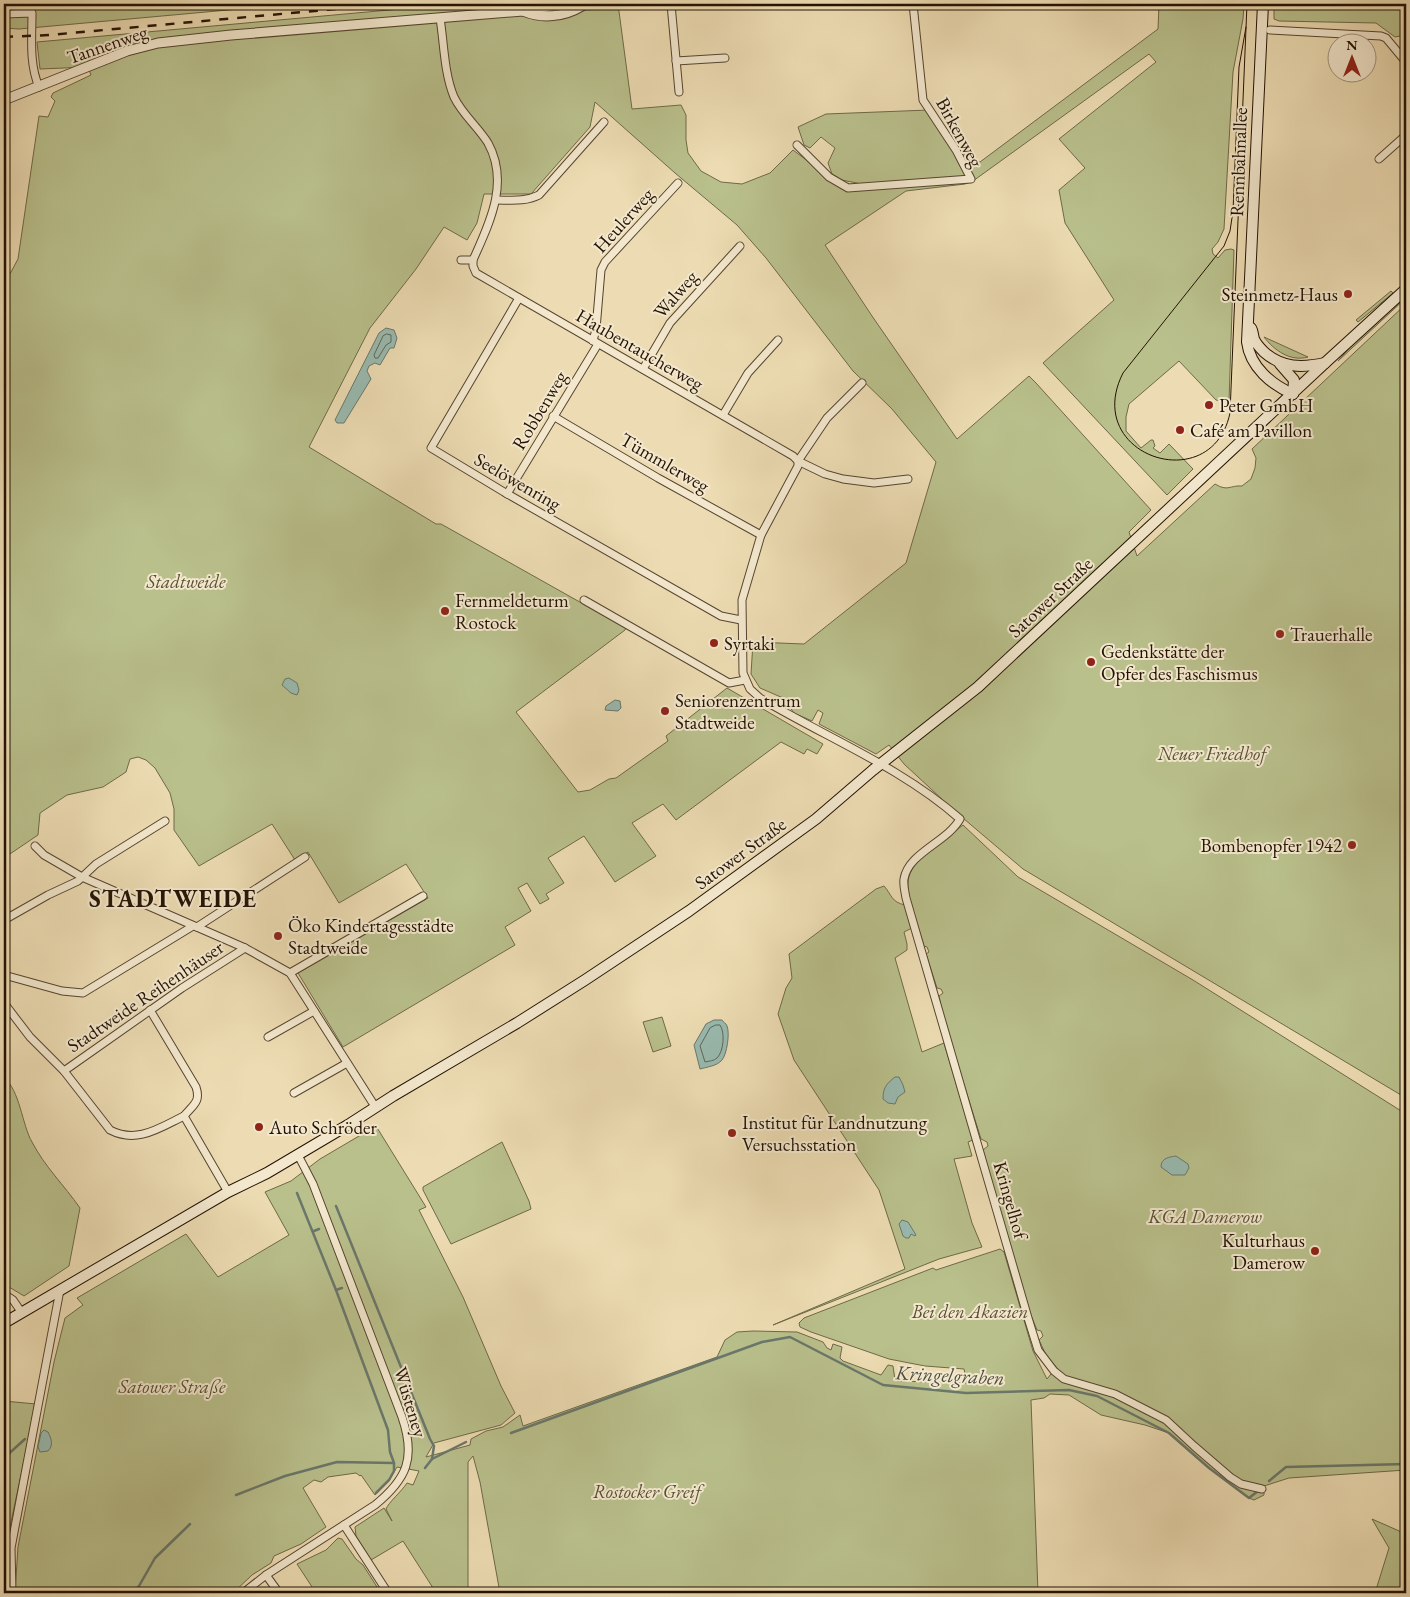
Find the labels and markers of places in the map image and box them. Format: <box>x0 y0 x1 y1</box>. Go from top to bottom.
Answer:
place label: Steinmetz-Haus <box>1221 282 1338 307</box>
marker: Steinmetz-Haus <box>1342 288 1354 300</box>
place label: Peter GmbH <box>1219 393 1313 418</box>
marker: Peter GmbH <box>1203 399 1215 411</box>
place label: Café am Pavillon <box>1190 418 1312 443</box>
marker: Café am Pavillon <box>1174 424 1186 436</box>
place label: Fernmeldeturm Rostock <box>455 588 569 635</box>
marker: Fernmeldeturm Rostock <box>439 605 451 617</box>
place label: Trauerhalle <box>1290 622 1372 647</box>
marker: Trauerhalle <box>1274 628 1286 640</box>
place label: Syrtaki <box>724 631 775 656</box>
marker: Syrtaki <box>708 637 720 649</box>
place label: Gedenkstätte der Opfer des Faschismus <box>1101 639 1258 686</box>
marker: Gedenkstätte der Opfer des Faschismus <box>1085 656 1097 668</box>
place label: Seniorenzentrum Stadtweide <box>675 688 801 735</box>
marker: Seniorenzentrum Stadtweide <box>659 705 671 717</box>
place label: Bombenopfer 1942 <box>1201 833 1342 858</box>
marker: Bombenopfer 1942 <box>1346 839 1358 851</box>
place label: Öko Kindertagesstädte Stadtweide <box>288 913 454 960</box>
marker: Öko Kindertagesstädte Stadtweide <box>272 930 284 942</box>
place label: Institut für Landnutzung Versuchsstation <box>742 1110 928 1157</box>
place label: Auto Schröder <box>268 1115 377 1140</box>
marker: Auto Schröder <box>253 1121 265 1133</box>
marker: Institut für Landnutzung Versuchsstation <box>726 1127 738 1139</box>
place label: Kulturhaus Damerow <box>1222 1228 1306 1275</box>
marker: Kulturhaus Damerow <box>1309 1245 1321 1257</box>

